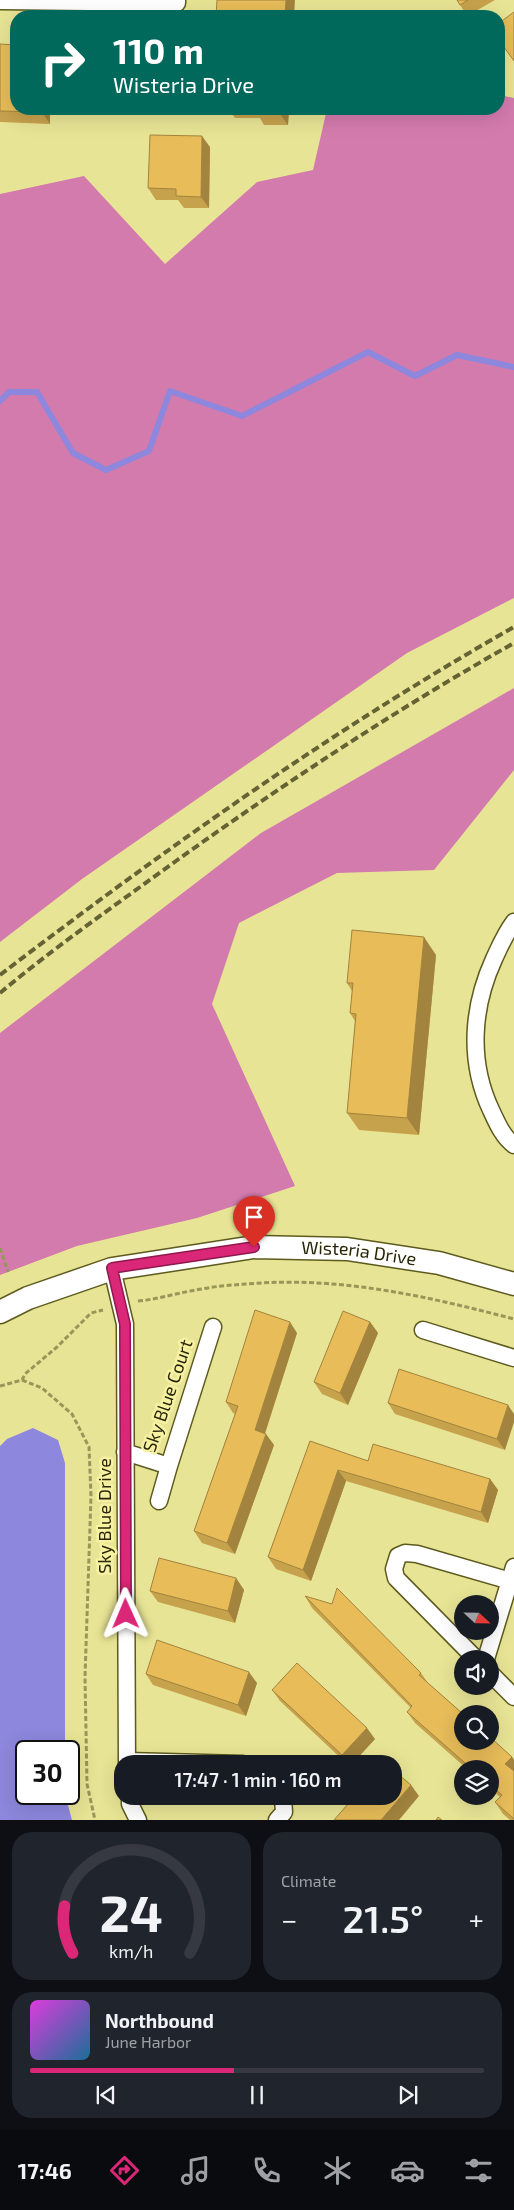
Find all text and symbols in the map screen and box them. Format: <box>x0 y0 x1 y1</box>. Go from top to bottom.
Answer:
text: 110 m <box>113 29 204 71</box>
icon: right <box>30 30 95 95</box>
text: Wisteria Drive <box>113 71 254 97</box>
pin <box>233 1196 275 1247</box>
icon: arrive <box>240 1203 268 1231</box>
street label: Wisteria Drive <box>301 1236 418 1269</box>
street label: Sky Blue Court <box>137 1336 197 1455</box>
street label: Sky Blue Drive <box>93 1458 115 1574</box>
position arrow <box>99 1587 151 1639</box>
north arrow <box>454 1595 499 1640</box>
map controls <box>454 1595 499 1805</box>
button: sound <box>454 1650 499 1695</box>
button: search <box>454 1705 499 1750</box>
speed limit sign: 30 <box>15 1740 80 1805</box>
button: layers <box>454 1760 499 1805</box>
text: 17:47 · 1 min · 160 m <box>174 1768 342 1791</box>
text: Climate <box>281 1871 336 1890</box>
text: 24 <box>100 1880 163 1942</box>
text: 21.5° <box>343 1895 423 1941</box>
text: − <box>281 1902 297 1936</box>
text: + <box>469 1902 484 1936</box>
text: km/h <box>109 1940 154 1962</box>
text: Northbound <box>105 2009 214 2032</box>
text: June Harbor <box>105 2032 192 2051</box>
icon: previous <box>92 2081 120 2109</box>
icon: pause <box>243 2081 271 2109</box>
icon: next <box>394 2081 422 2109</box>
icon: directions <box>107 2153 142 2188</box>
icon: music <box>178 2153 213 2188</box>
icon: phone <box>249 2153 284 2188</box>
icon: climate <box>320 2153 355 2188</box>
icon: car <box>390 2153 425 2188</box>
icon: filters <box>461 2153 496 2188</box>
text: 17:46 <box>18 2157 72 2183</box>

